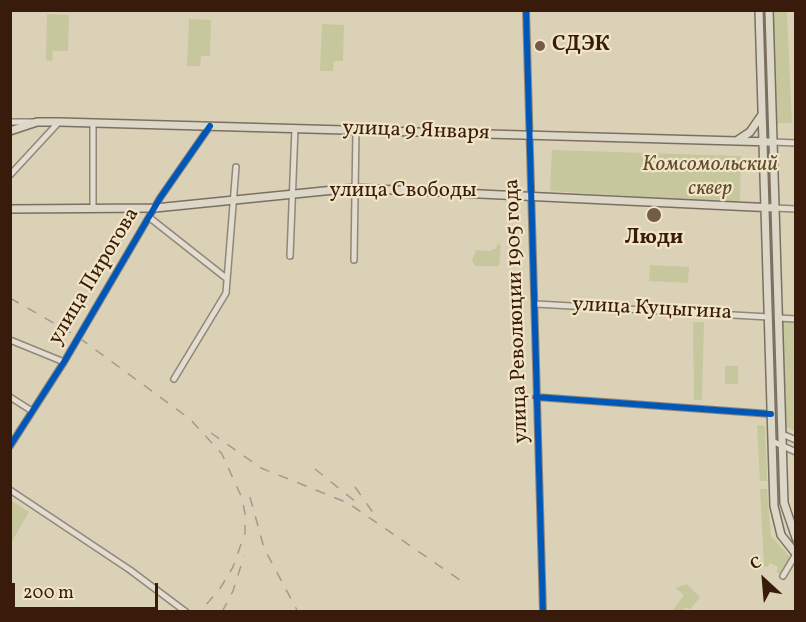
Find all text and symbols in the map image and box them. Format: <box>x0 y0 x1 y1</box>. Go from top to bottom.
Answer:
place label: СДЭК <box>552 33 610 59</box>
marker: СДЭК <box>533 39 547 53</box>
street label: улица 9 Января <box>342 117 490 147</box>
park label: Комсомольский сквер <box>642 153 778 203</box>
street label: улица Революции 1905 года <box>501 178 535 444</box>
street label: улица Свободы <box>329 179 477 205</box>
street label: улица Пирогова <box>44 204 146 350</box>
marker: Люди <box>645 206 663 224</box>
place label: Люди <box>625 226 683 252</box>
street label: улица Куцыгина <box>572 293 732 327</box>
north arrow <box>734 550 794 610</box>
text: С <box>747 552 766 576</box>
scale bar <box>15 571 160 609</box>
text: 200 m <box>23 581 74 606</box>

